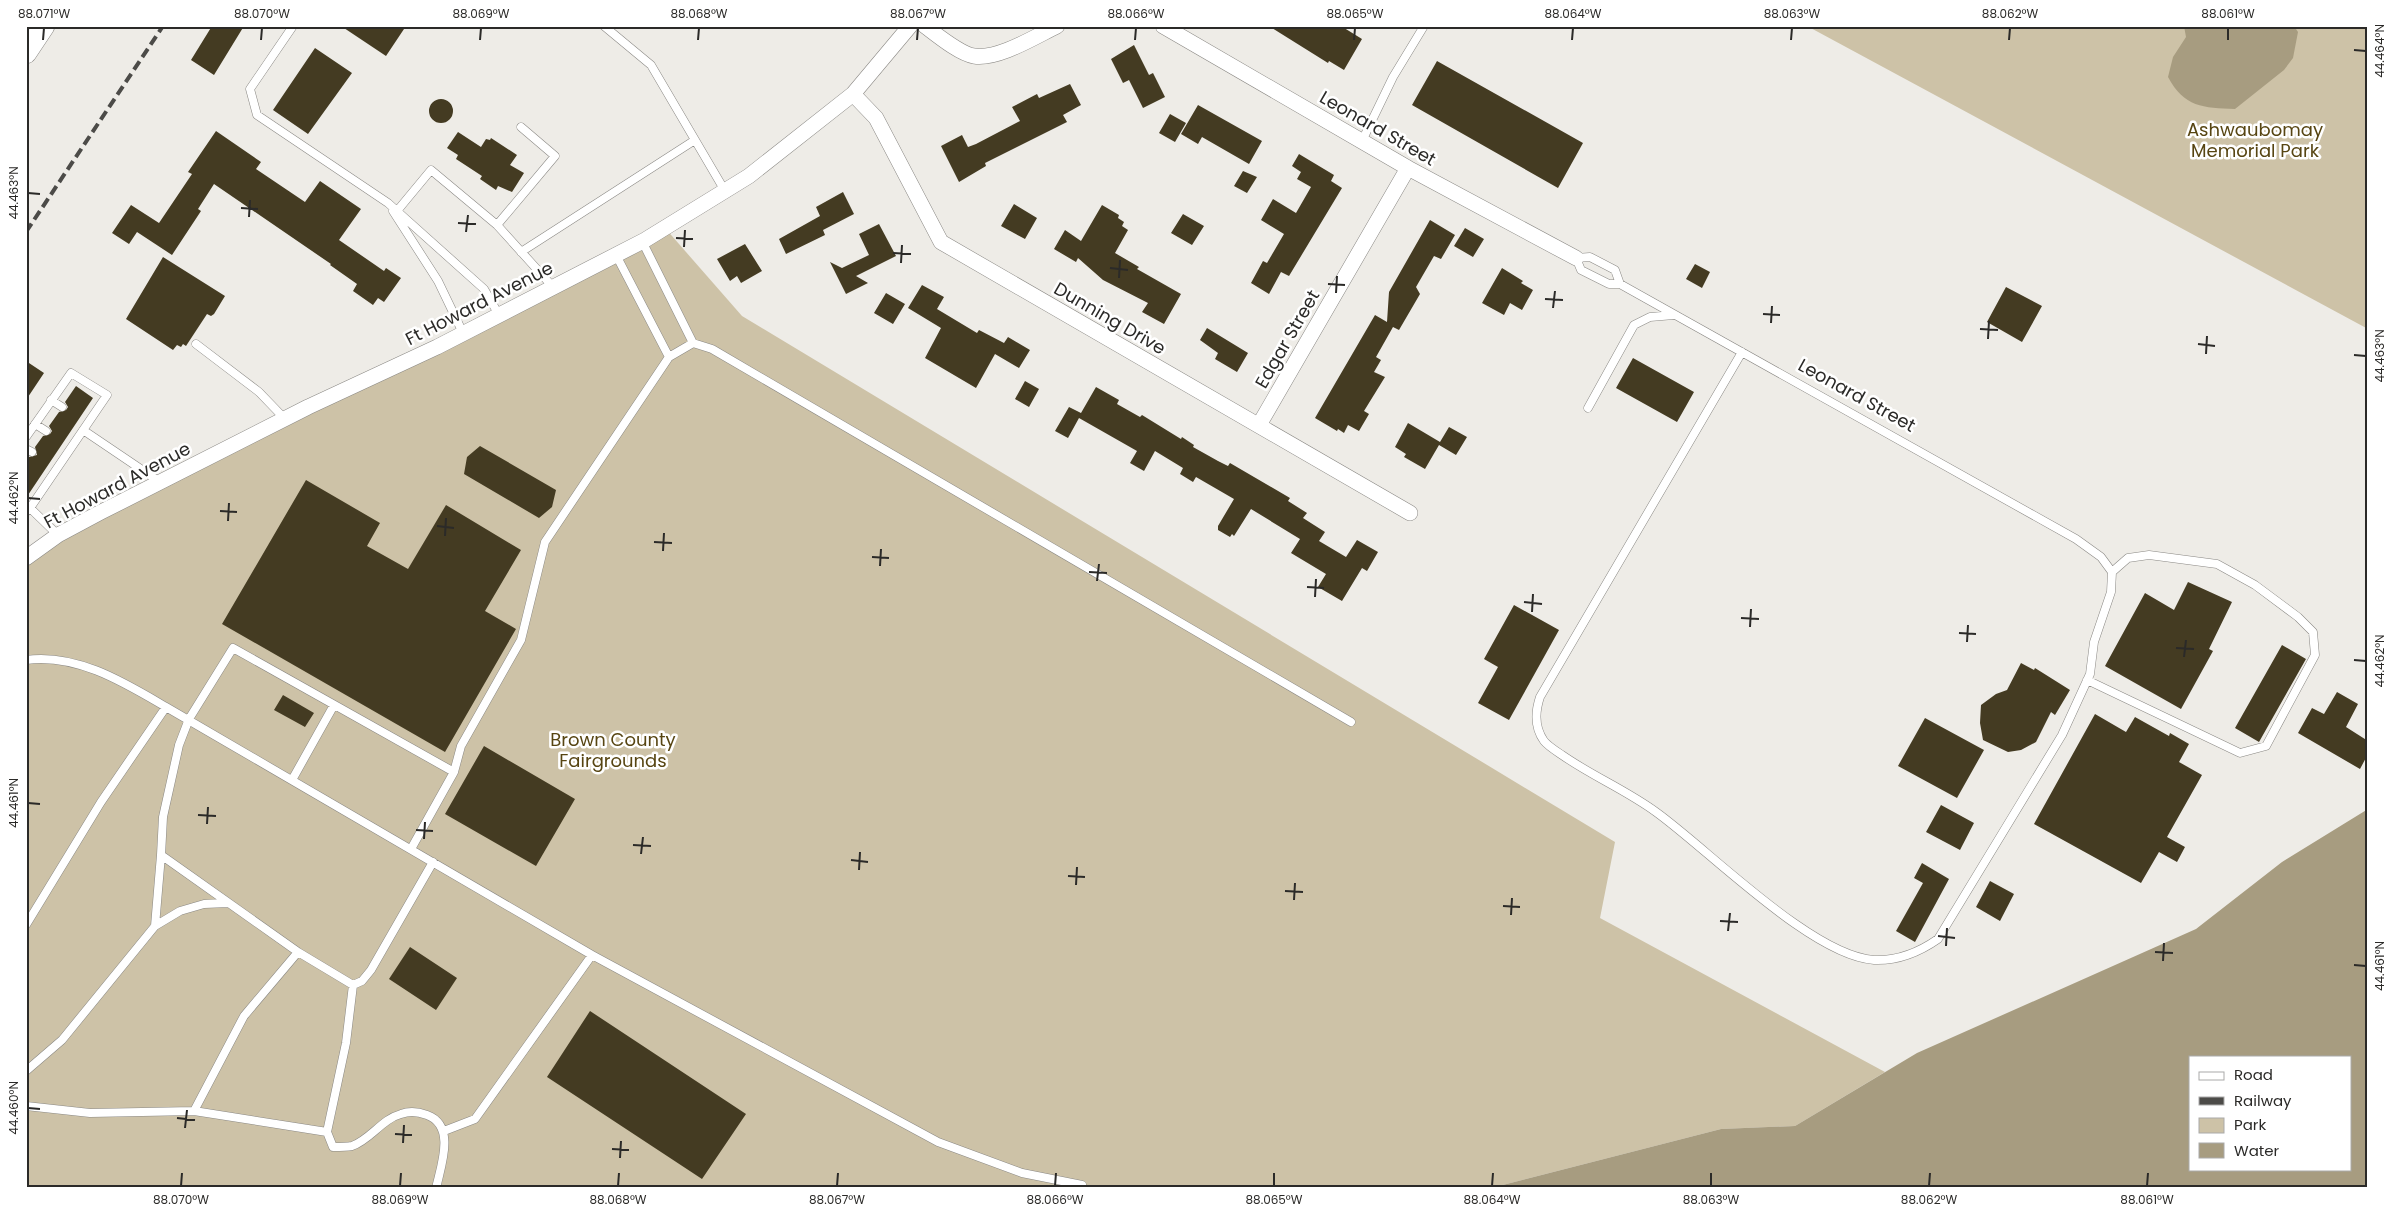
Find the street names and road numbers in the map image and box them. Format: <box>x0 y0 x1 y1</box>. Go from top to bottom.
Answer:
street label: Leonard Street <box>1315 85 1441 171</box>
street label: Ft Howard Avenue <box>401 255 557 351</box>
street label: Dunning Drive <box>1049 276 1171 360</box>
street label: Edgar Street <box>1249 285 1325 393</box>
street label: Leonard Street <box>1794 352 1920 438</box>
street label: Ft Howard Avenue <box>39 436 195 534</box>

